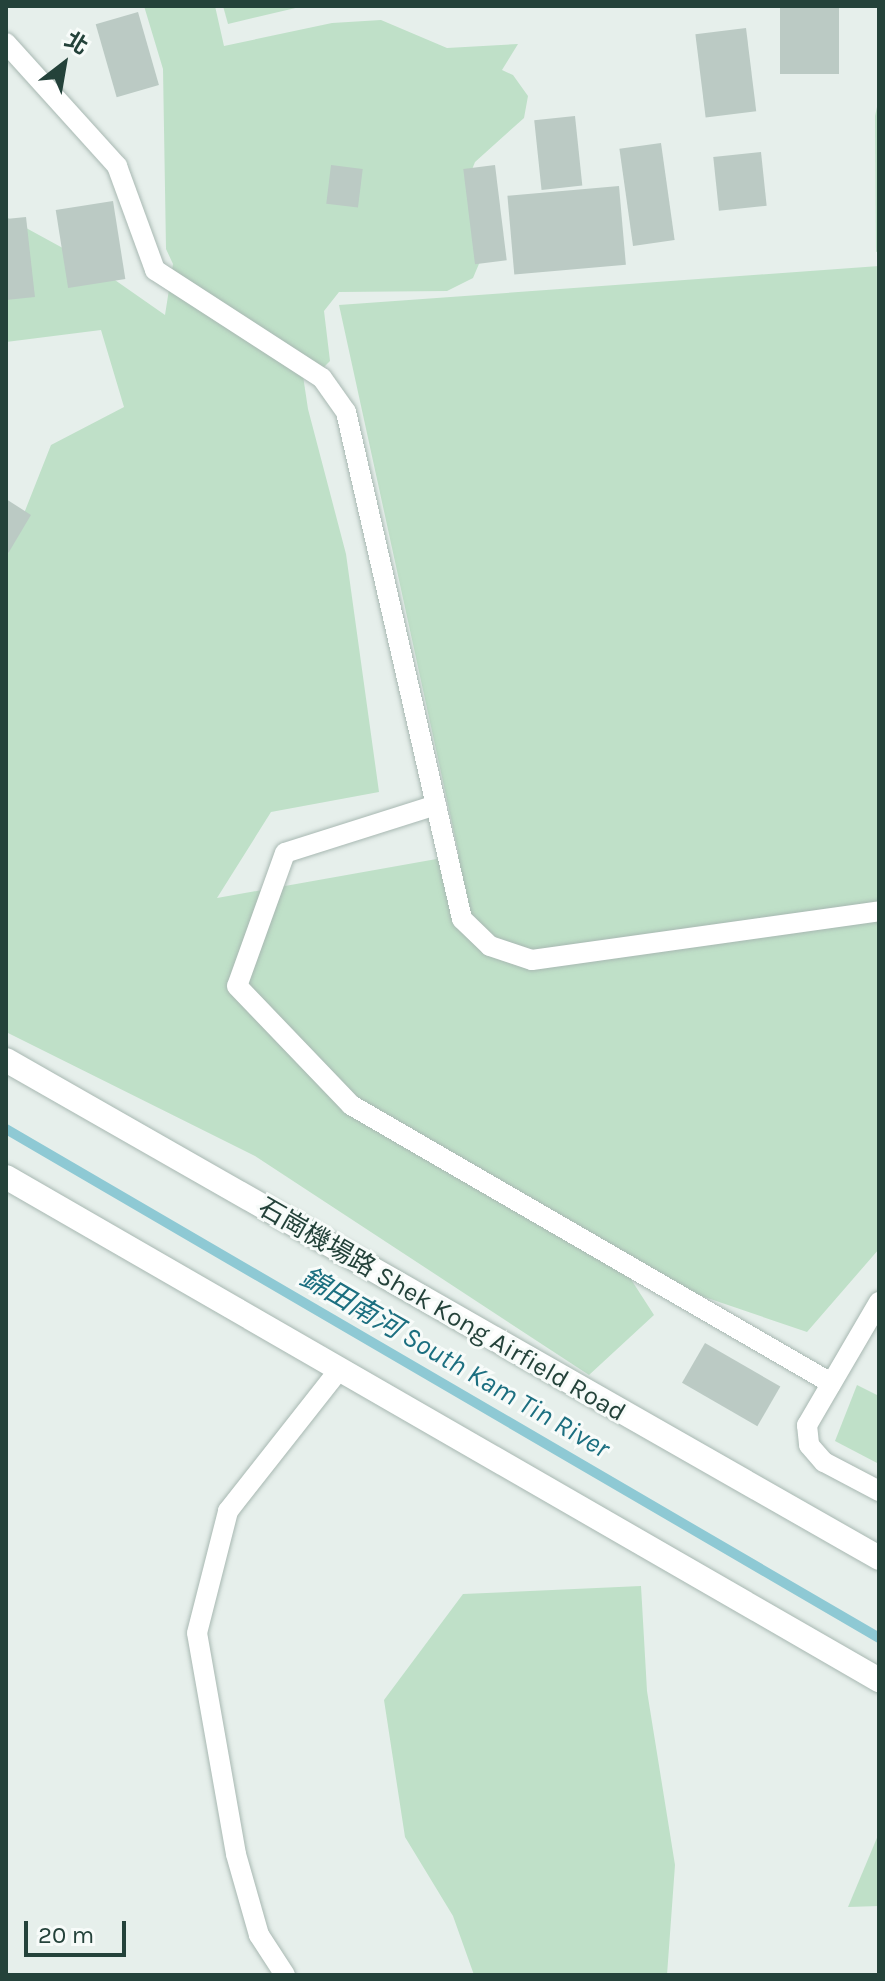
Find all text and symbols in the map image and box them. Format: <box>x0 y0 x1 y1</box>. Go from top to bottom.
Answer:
north arrow <box>24 24 104 104</box>
text: 北 <box>60 27 92 60</box>
street label: 石崗機場路 Shek Kong Airfield Road <box>253 1192 631 1428</box>
water label: 錦田南河 South Kam Tin River <box>294 1261 616 1465</box>
scale bar <box>28 1905 130 1955</box>
text: 20 m <box>38 1921 94 1949</box>

